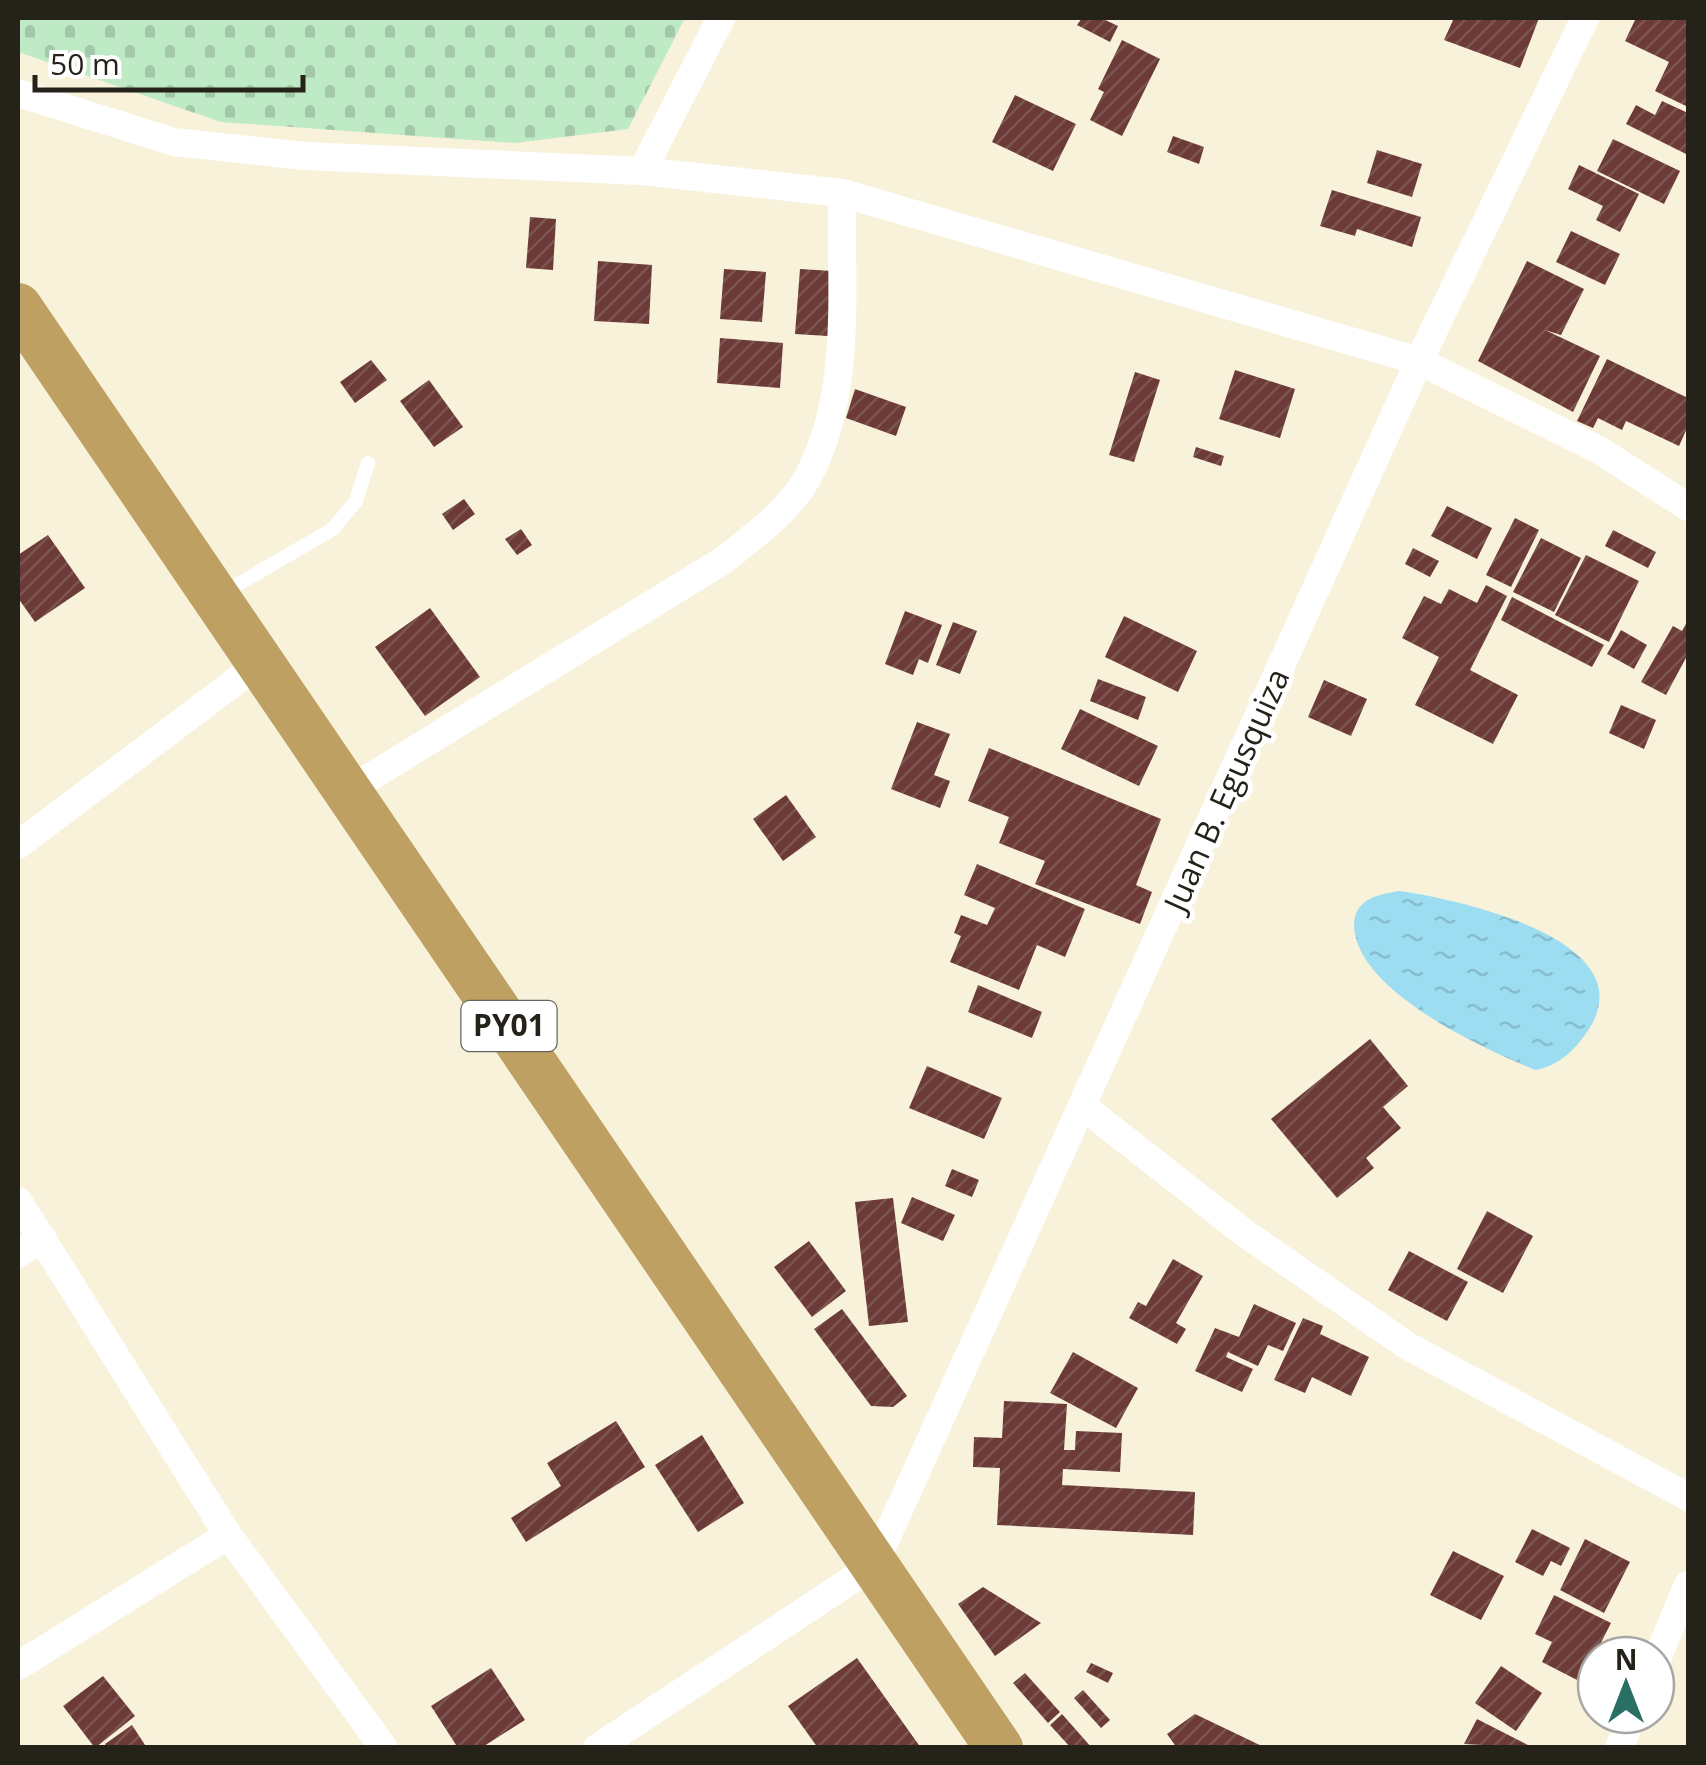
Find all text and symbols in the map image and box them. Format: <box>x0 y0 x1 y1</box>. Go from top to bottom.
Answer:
scale bar <box>35 30 302 92</box>
text: 50 m <box>50 43 120 84</box>
street label: Juan B. Egusquiza <box>1152 661 1298 920</box>
road number: PY01 <box>462 1001 556 1051</box>
north arrow <box>1576 1635 1676 1735</box>
text: N <box>1615 1640 1637 1678</box>

